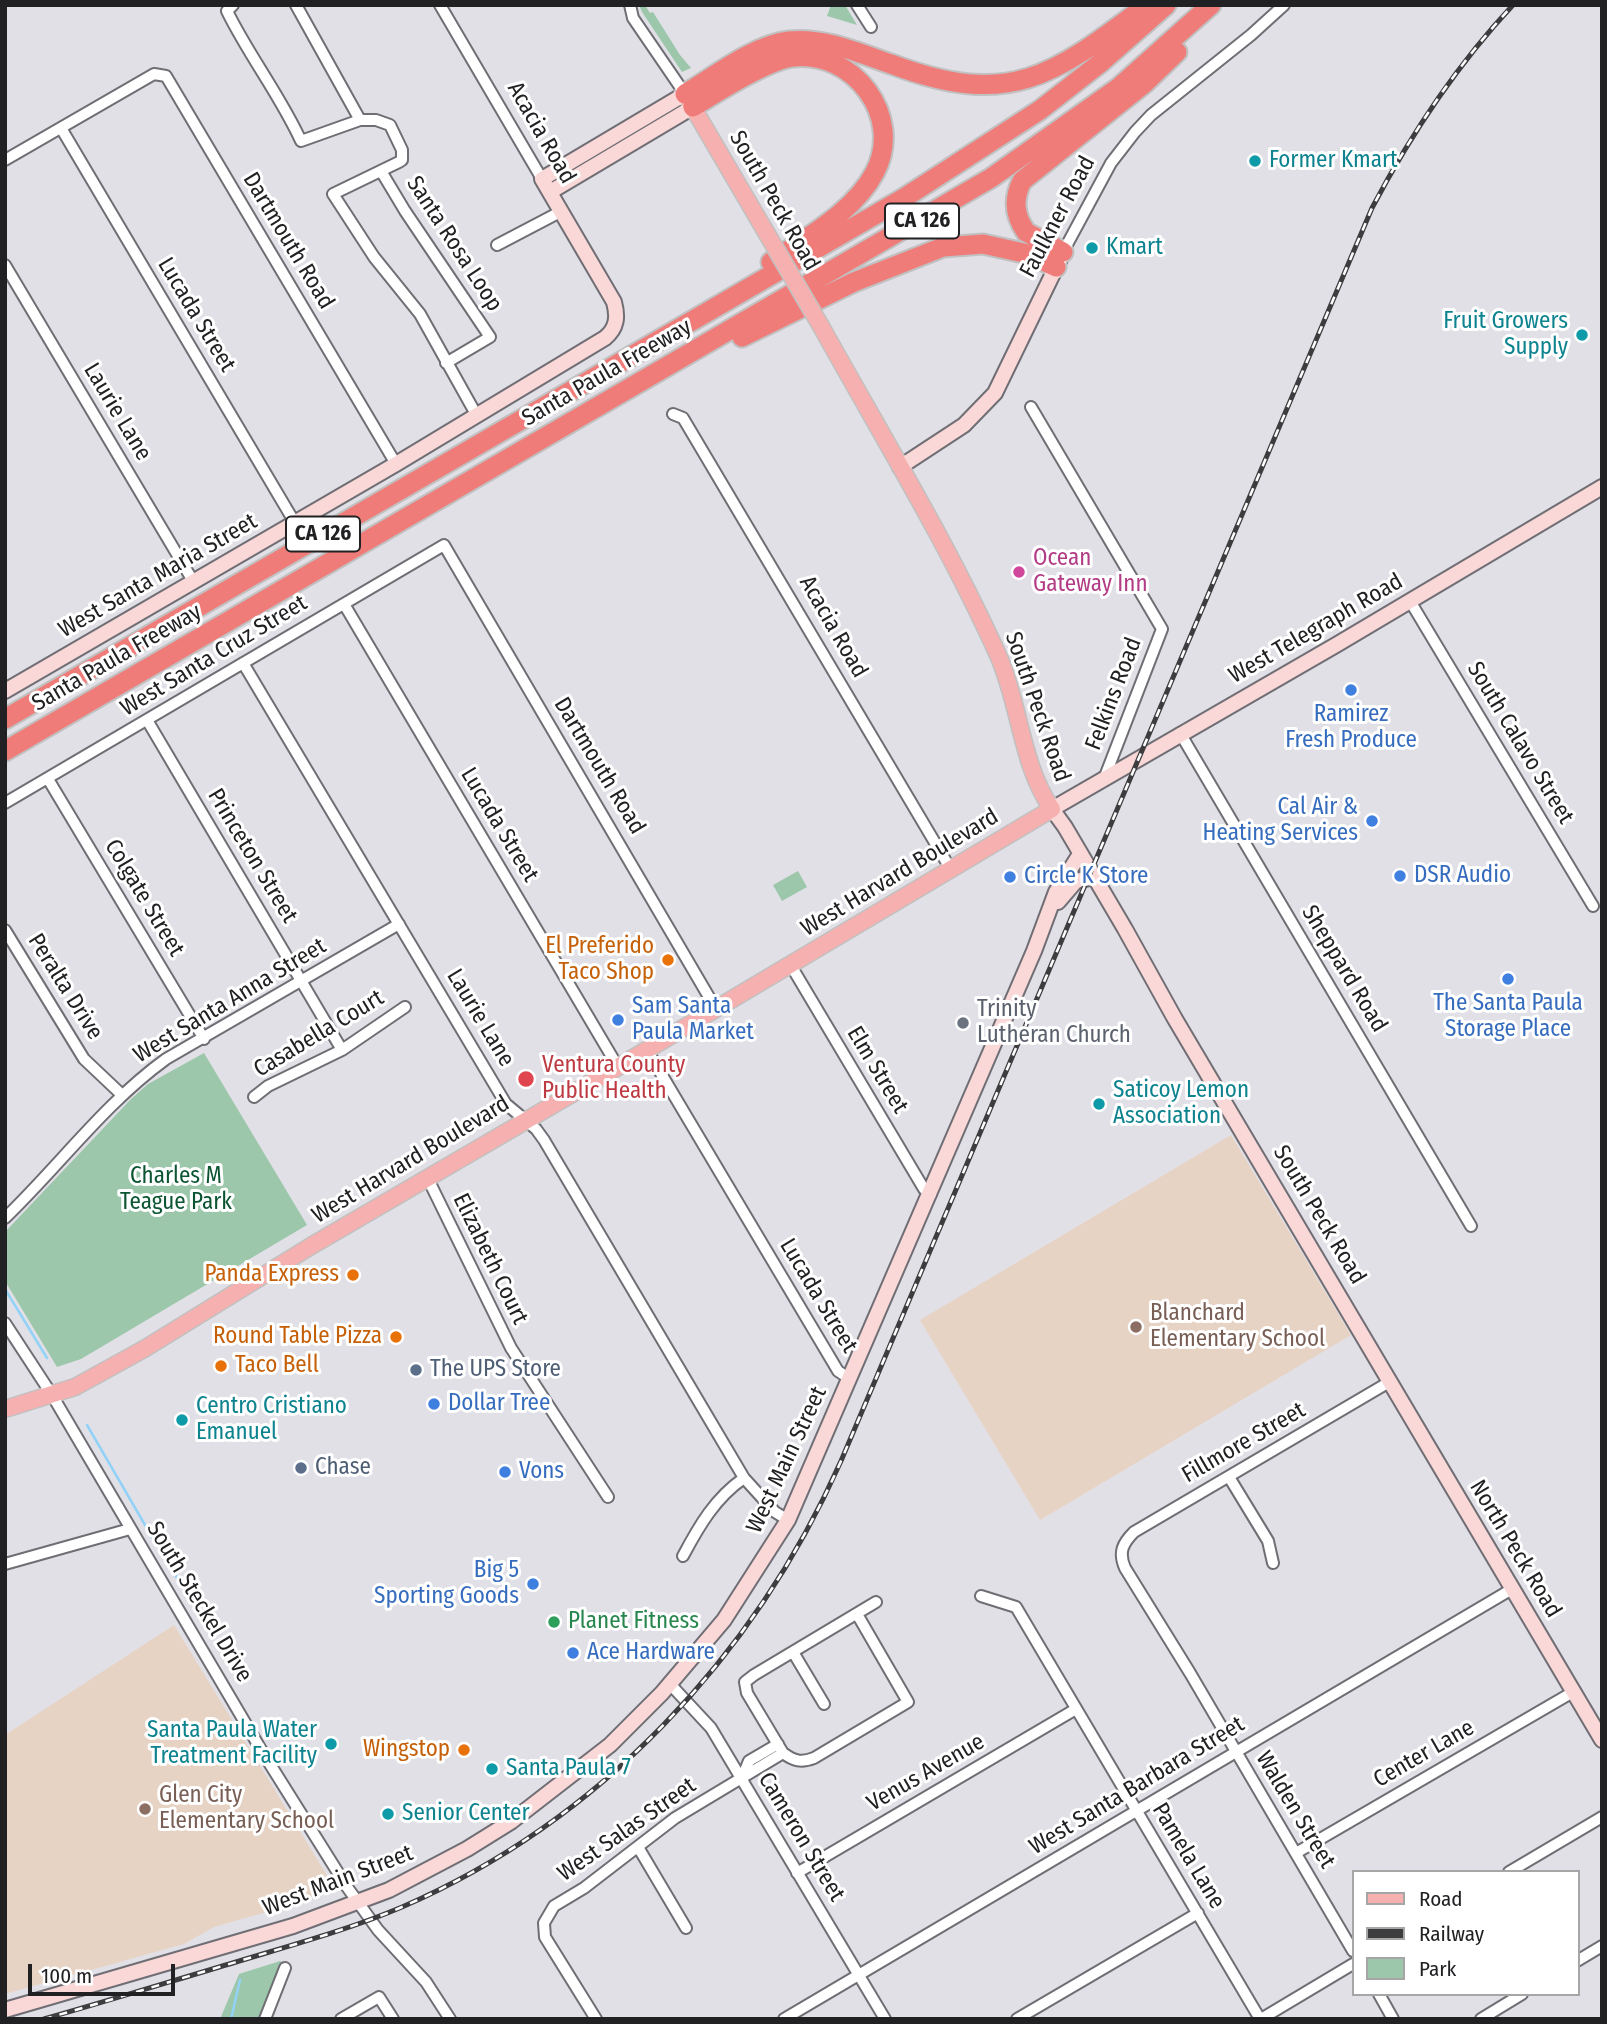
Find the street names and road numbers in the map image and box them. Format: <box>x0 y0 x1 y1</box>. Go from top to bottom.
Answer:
street label: Acacia Road <box>501 77 581 189</box>
street label: South Peck Road <box>723 126 825 276</box>
street label: Faulkner Road <box>1015 152 1101 282</box>
street label: Dartmouth Road <box>236 168 340 314</box>
street label: Santa Rosa Loop <box>400 171 508 317</box>
road number: CA 126 <box>885 204 959 238</box>
street label: Lucada Street <box>151 253 241 377</box>
street label: Santa Paula Freeway <box>517 313 697 433</box>
street label: Laurie Lane <box>77 358 157 466</box>
street label: West Santa Maria Street <box>54 508 262 644</box>
road number: CA 126 <box>286 516 360 552</box>
street label: West Telegraph Road <box>1224 568 1408 690</box>
street label: Acacia Road <box>793 571 873 683</box>
street label: West Santa Cruz Street <box>116 589 312 723</box>
street label: Santa Paula Freeway <box>27 598 207 718</box>
street label: South Peck Road <box>998 628 1076 786</box>
street label: Felkins Road <box>1080 634 1148 754</box>
street label: South Calavo Street <box>1461 657 1579 829</box>
street label: Dartmouth Road <box>547 693 651 839</box>
street label: Lucada Street <box>454 763 544 887</box>
street label: Princeton Street <box>201 784 303 928</box>
street label: West Harvard Boulevard <box>796 803 1004 943</box>
street label: Colgate Street <box>98 835 190 961</box>
street label: Sheppard Road <box>1295 901 1393 1037</box>
street label: Peralta Drive <box>22 929 108 1045</box>
street label: West Santa Anna Street <box>129 933 331 1069</box>
street label: Laurie Lane <box>440 964 520 1072</box>
street label: Casabella Court <box>249 984 389 1084</box>
street label: Elm Street <box>840 1022 914 1118</box>
street label: West Harvard Boulevard <box>307 1090 515 1230</box>
street label: South Peck Road <box>1267 1141 1371 1289</box>
street label: Elizabeth Court <box>446 1189 534 1329</box>
street label: Lucada Street <box>773 1234 863 1358</box>
street label: West Main Street <box>741 1382 833 1538</box>
street label: Fillmore Street <box>1177 1397 1311 1489</box>
street label: North Peck Road <box>1463 1475 1567 1623</box>
street label: South Steckel Drive <box>140 1517 258 1687</box>
street label: West Santa Barbara Street <box>1025 1711 1249 1861</box>
street label: Center Lane <box>1369 1714 1479 1794</box>
street label: Venus Avenue <box>862 1728 990 1818</box>
street label: Walden Street <box>1249 1747 1341 1873</box>
street label: Cameron Street <box>752 1768 850 1906</box>
street label: West Salas Street <box>553 1772 701 1888</box>
street label: Pamela Lane <box>1146 1798 1230 1914</box>
street label: West Main Street <box>259 1840 417 1922</box>

